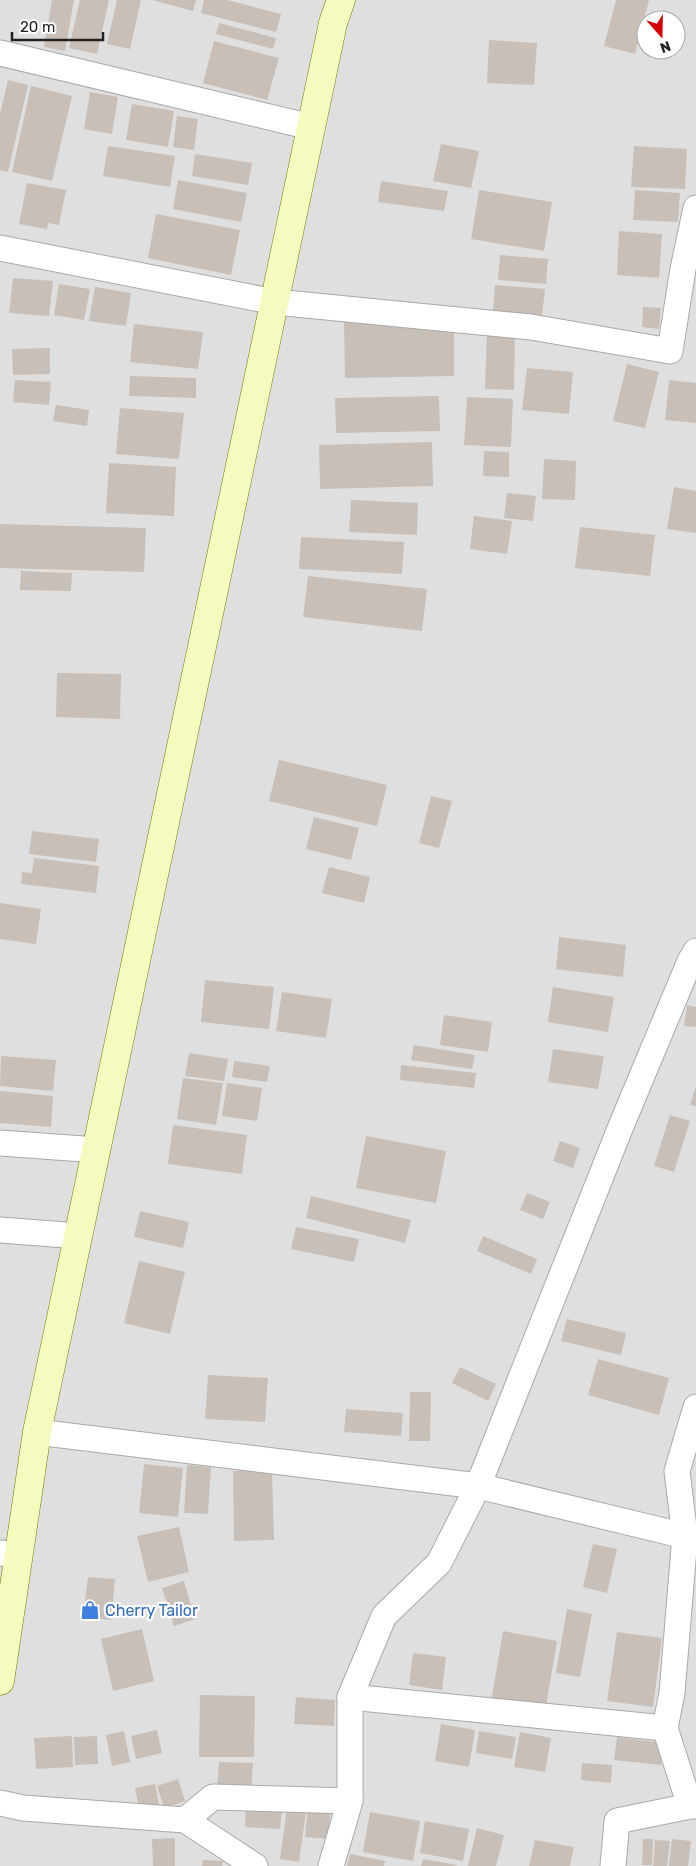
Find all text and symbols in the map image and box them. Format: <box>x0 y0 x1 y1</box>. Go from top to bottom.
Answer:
scale bar <box>12 10 104 42</box>
north arrow <box>636 10 686 60</box>
text: 20 m <box>20 18 55 36</box>
text: N <box>658 37 673 56</box>
shop icon: Cherry Tailor <box>79 1599 101 1621</box>
place label: Cherry Tailor <box>105 1601 198 1620</box>

